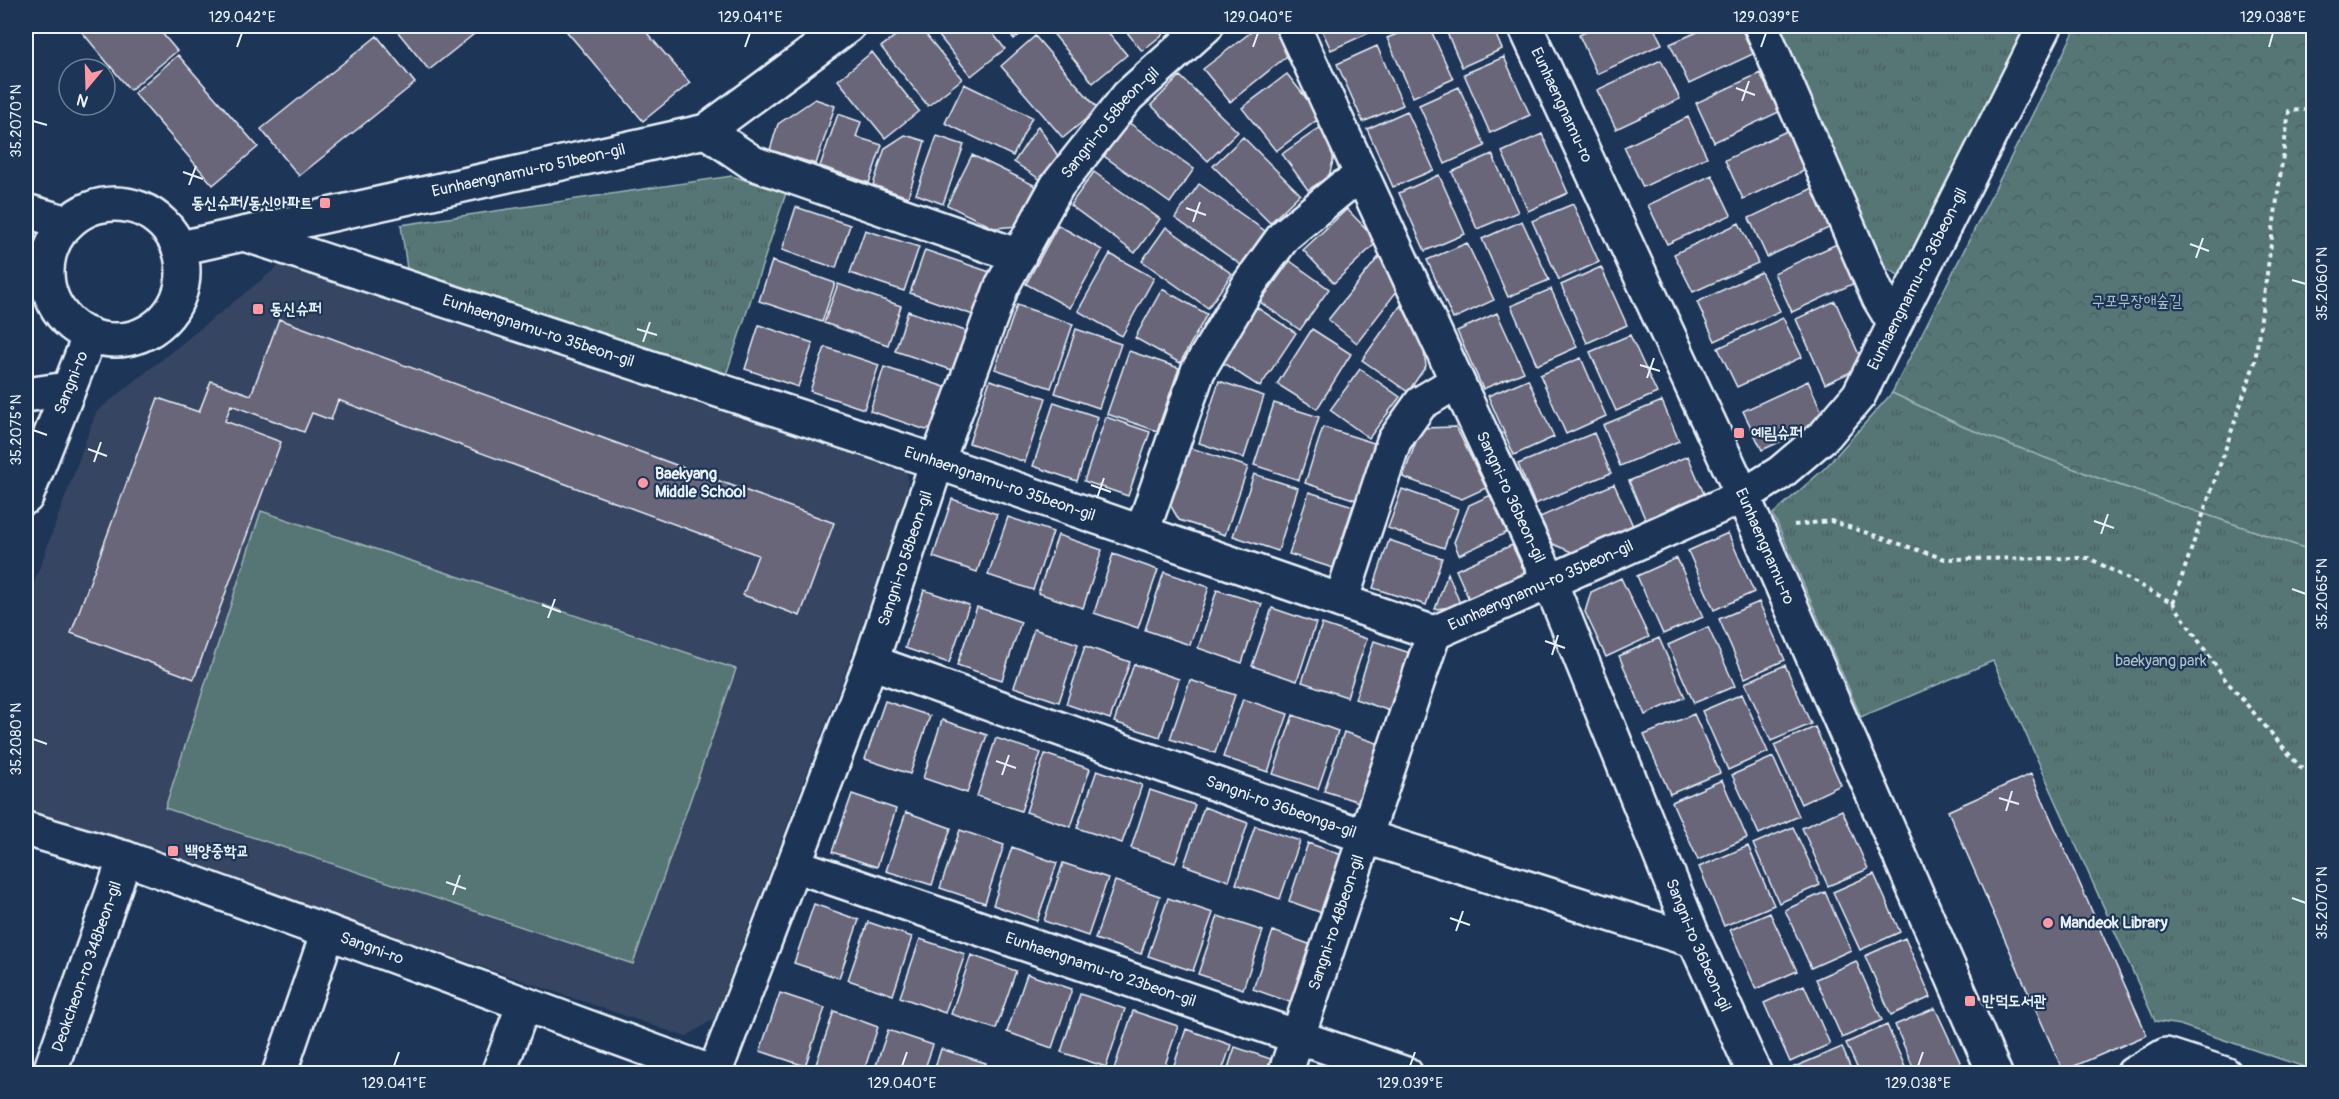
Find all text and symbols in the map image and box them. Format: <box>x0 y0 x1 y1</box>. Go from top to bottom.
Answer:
text: 129.042°E <box>209 8 276 27</box>
text: 129.041°E <box>718 8 782 27</box>
text: 129.040°E <box>1224 8 1293 27</box>
text: 129.039°E <box>1733 8 1799 27</box>
text: 129.038°E <box>2240 8 2306 27</box>
street label: Eunhaengnamu-ro <box>1526 44 1597 166</box>
north arrow <box>57 57 117 117</box>
street label: Sangni-ro 58beon-gil <box>1057 63 1164 183</box>
text: 35.2070°N <box>7 84 26 158</box>
text: N <box>74 89 91 111</box>
street label: Eunhaengnamu-ro 51beon-gil <box>430 139 627 202</box>
street label: Eunhaengnamu-ro 36beon-gil <box>1863 185 1972 373</box>
place label: 동신슈퍼/동신아파트 <box>191 193 313 213</box>
marker: 동신슈퍼/동신아파트 <box>318 196 332 210</box>
text: 35.2060°N <box>2313 247 2332 321</box>
street label: Eunhaengnamu-ro 35beon-gil <box>440 290 637 372</box>
park label: 구포무장애숲길 <box>2092 291 2182 311</box>
place label: 동신슈퍼 <box>270 299 322 319</box>
marker: 동신슈퍼 <box>251 302 265 316</box>
street label: Sangni-ro <box>50 348 93 417</box>
text: 35.2075°N <box>7 394 26 466</box>
place label: 예림슈퍼 <box>1751 423 1803 443</box>
marker: 예림슈퍼 <box>1732 426 1746 440</box>
street label: Sangni-ro 36beon-gil <box>1472 428 1550 566</box>
street label: Eunhaengnamu-ro 35beon-gil <box>902 442 1098 526</box>
place label: Baekyang Middle School <box>655 464 746 502</box>
marker: Baekyang Middle School <box>636 476 650 490</box>
street label: Eunhaengnamu-ro <box>1731 485 1799 608</box>
street label: Sangni-ro 58beon-gil <box>874 488 937 629</box>
street label: Eunhaengnamu-ro 35beon-gil <box>1445 536 1637 635</box>
text: 35.2065°N <box>2313 558 2332 630</box>
park label: baekyang park <box>2115 651 2207 671</box>
text: 35.2080°N <box>7 703 26 775</box>
street label: Sangni-ro 36beonga-gil <box>1203 771 1359 843</box>
place label: 백양중학교 <box>185 841 249 861</box>
marker: 백양중학교 <box>166 844 180 858</box>
street label: Sangni-ro 48beon-gil <box>1304 852 1368 993</box>
text: 35.2070°N <box>2313 866 2332 940</box>
street label: Sangni-ro 36beon-gil <box>1661 876 1736 1015</box>
street label: Deokcheon-ro 348beon-gil <box>48 878 126 1055</box>
place label: Mandeok Library <box>2060 913 2168 933</box>
marker: Mandeok Library <box>2041 916 2055 930</box>
street label: Sangni-ro <box>337 927 407 969</box>
street label: Eunhaengnamu-ro 23beon-gil <box>1003 928 1199 1012</box>
place label: 만덕도서관 <box>1982 991 2047 1011</box>
marker: 만덕도서관 <box>1963 994 1977 1008</box>
text: 129.041°E <box>362 1074 426 1093</box>
text: 129.040°E <box>868 1074 937 1093</box>
text: 129.039°E <box>1377 1074 1443 1093</box>
text: 129.038°E <box>1885 1074 1951 1093</box>

